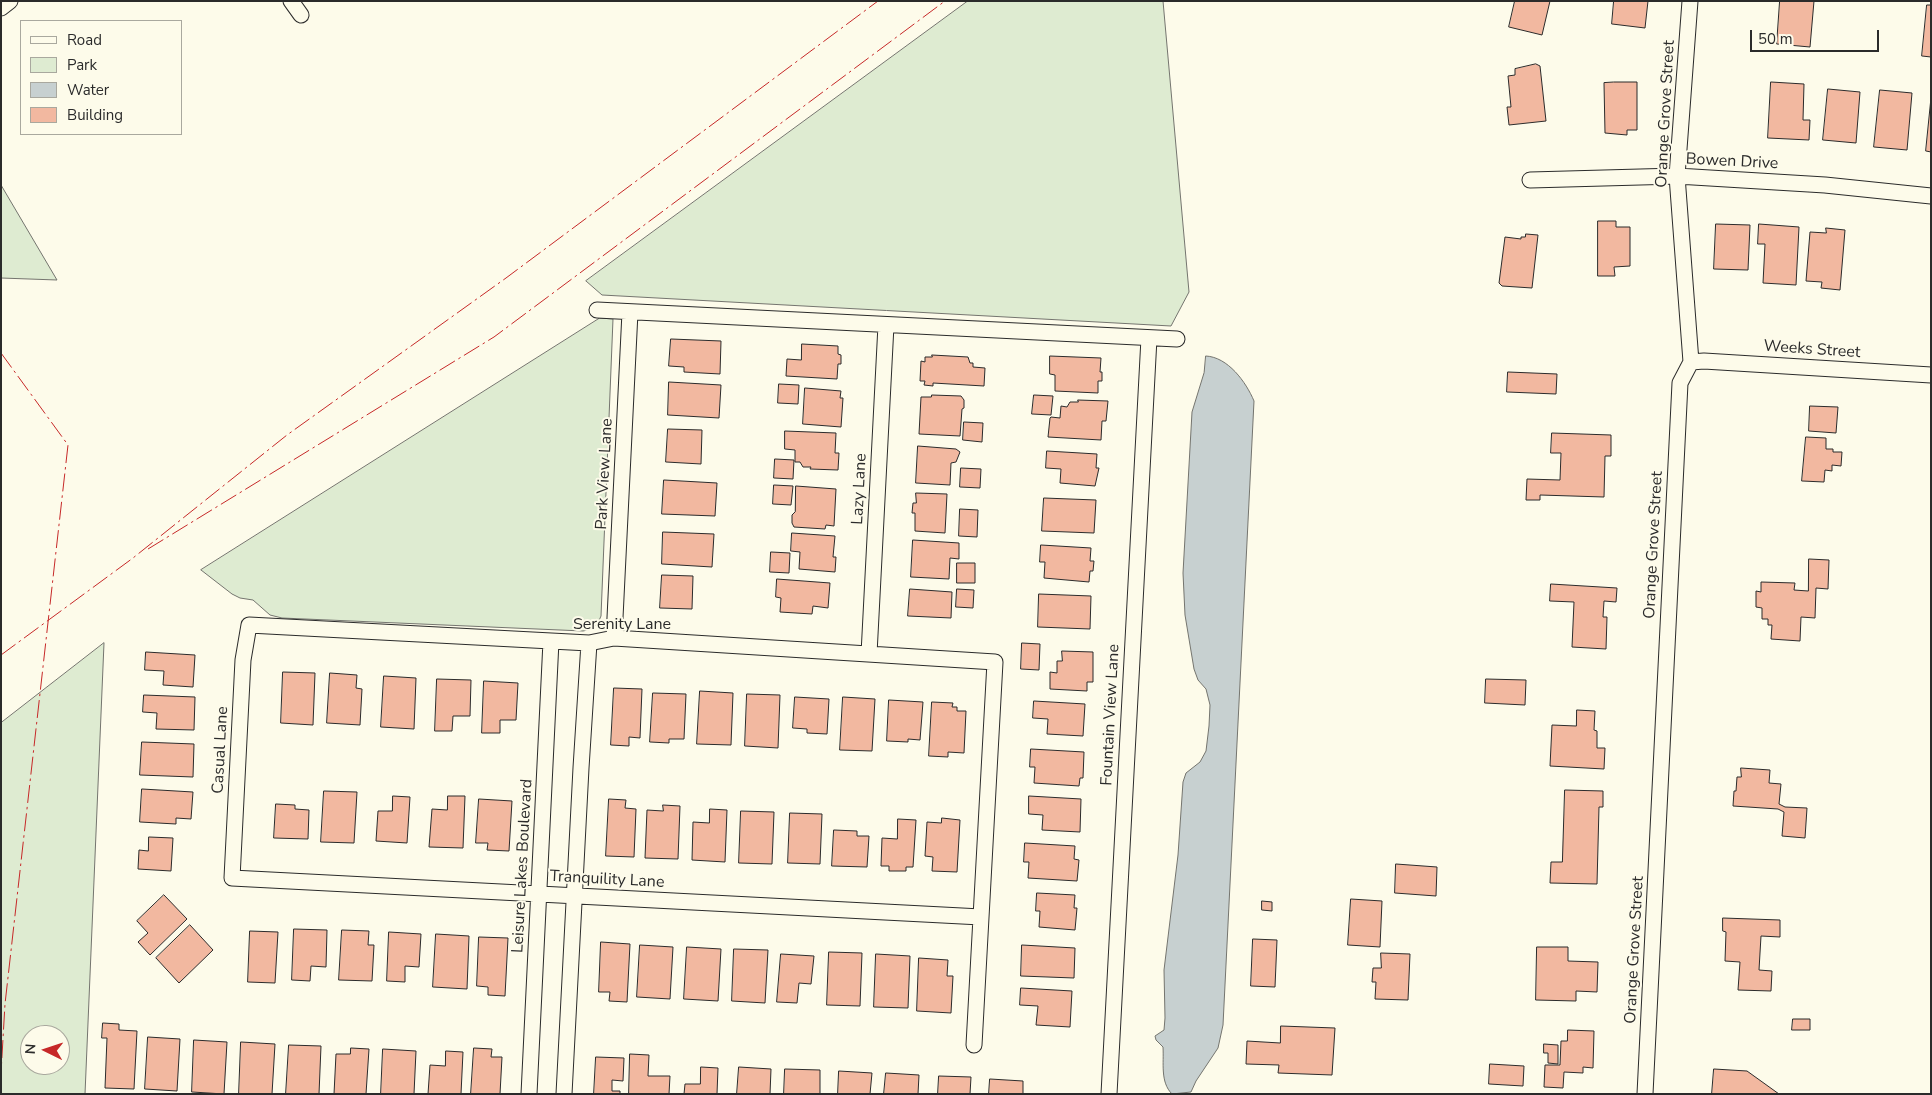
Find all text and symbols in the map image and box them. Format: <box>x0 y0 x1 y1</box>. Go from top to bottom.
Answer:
legend <box>20 20 182 135</box>
scale bar <box>1752 20 1881 52</box>
text: 50 m <box>1758 29 1793 49</box>
text: Road <box>67 30 102 50</box>
street label: Orange Grove Street <box>1653 40 1679 188</box>
text: Park <box>67 55 97 75</box>
text: Water <box>67 80 109 100</box>
text: Building <box>67 105 123 125</box>
street label: Bowen Drive <box>1685 150 1779 174</box>
street label: Weeks Street <box>1763 337 1861 363</box>
street label: Park View Lane <box>592 418 618 530</box>
street label: Lazy Lane <box>849 453 871 525</box>
street label: Orange Grove Street <box>1641 471 1667 619</box>
street label: Serenity Lane <box>573 615 671 635</box>
street label: Fountain View Lane <box>1098 644 1124 786</box>
street label: Casual Lane <box>209 706 233 794</box>
street label: Leisure Lakes Boulevard <box>509 778 537 954</box>
street label: Tranquility Lane <box>549 867 665 893</box>
street label: Orange Grove Street <box>1622 876 1648 1024</box>
north arrow <box>20 1025 70 1075</box>
text: N <box>21 1043 40 1055</box>

